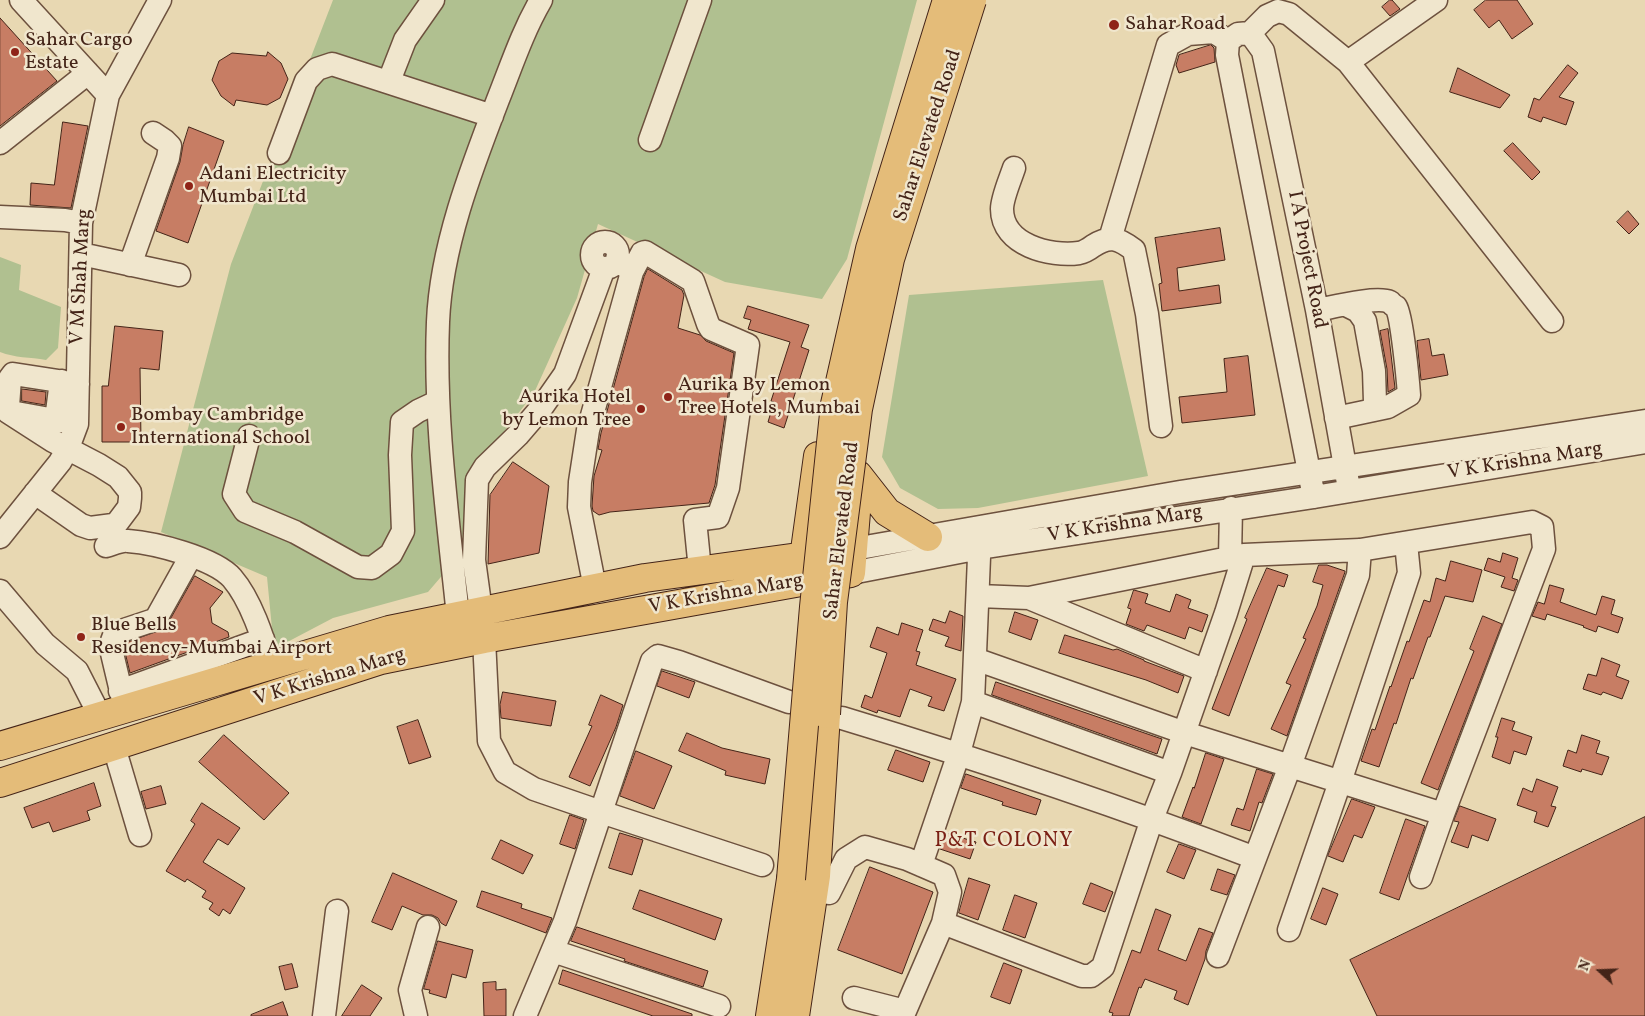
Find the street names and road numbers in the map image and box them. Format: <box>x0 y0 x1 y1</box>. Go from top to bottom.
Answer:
street label: Sahar Elevated Road <box>890 47 968 225</box>
street label: I A Project Road <box>1281 189 1331 331</box>
street label: V M Shah Marg <box>66 208 98 346</box>
street label: V K Krishna Marg <box>1446 438 1604 486</box>
street label: Sahar Elevated Road <box>820 440 866 622</box>
street label: V K Krishna Marg <box>1046 501 1204 549</box>
street label: V K Krishna Marg <box>647 570 805 620</box>
street label: V K Krishna Marg <box>252 644 408 712</box>

